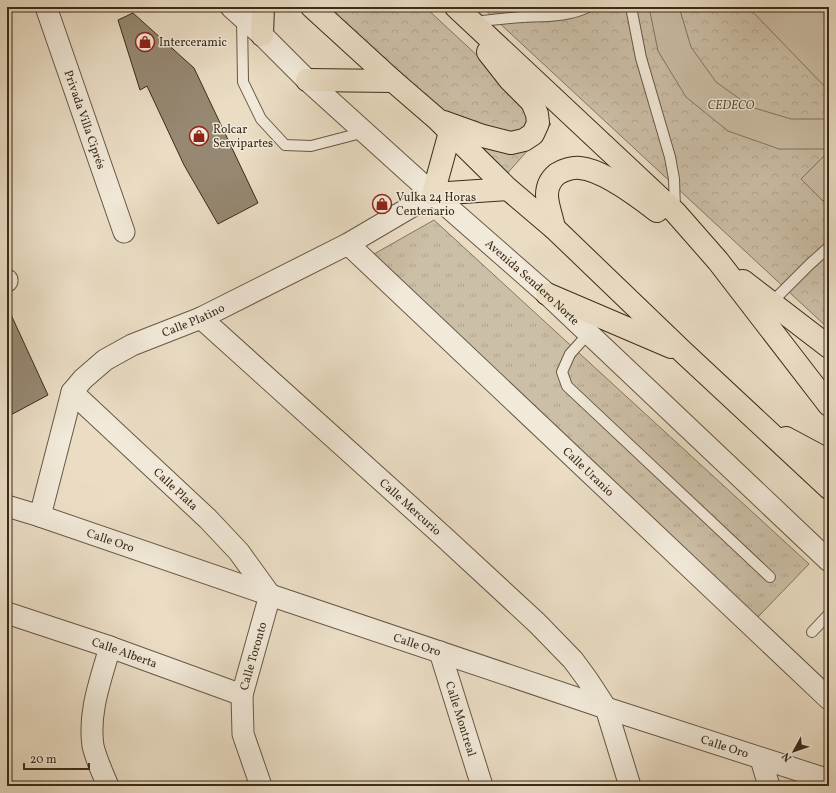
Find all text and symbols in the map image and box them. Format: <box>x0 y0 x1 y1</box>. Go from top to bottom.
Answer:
shop icon: Interceramic <box>134 31 156 53</box>
place label: Interceramic <box>159 35 227 51</box>
street label: Privada Villa Ciprés <box>59 68 109 171</box>
park label: CEDECO <box>708 98 755 114</box>
place label: Rolcar Servipartes <box>213 122 273 152</box>
shop icon: Rolcar Servipartes <box>188 125 210 147</box>
place label: Vulka 24 Horas Centenario <box>396 190 476 220</box>
shop icon: Vulka 24 Horas Centenario <box>371 193 393 215</box>
street label: Avenida Sendero Norte <box>481 236 582 329</box>
street label: Calle Platino <box>160 300 228 342</box>
street label: Calle Uranio <box>559 444 617 500</box>
street label: Calle Plata <box>149 465 201 515</box>
street label: Calle Mercurio <box>375 475 444 540</box>
street label: Calle Oro <box>84 526 136 557</box>
street label: Calle Toronto <box>237 620 271 692</box>
street label: Calle Oro <box>391 630 443 661</box>
street label: Calle Alberta <box>89 634 159 673</box>
street label: Calle Montreal <box>441 679 479 759</box>
north arrow <box>774 731 814 771</box>
street label: Calle Oro <box>699 732 750 762</box>
scale bar <box>24 745 89 771</box>
text: N <box>779 749 796 764</box>
text: 20 m <box>30 752 57 768</box>

